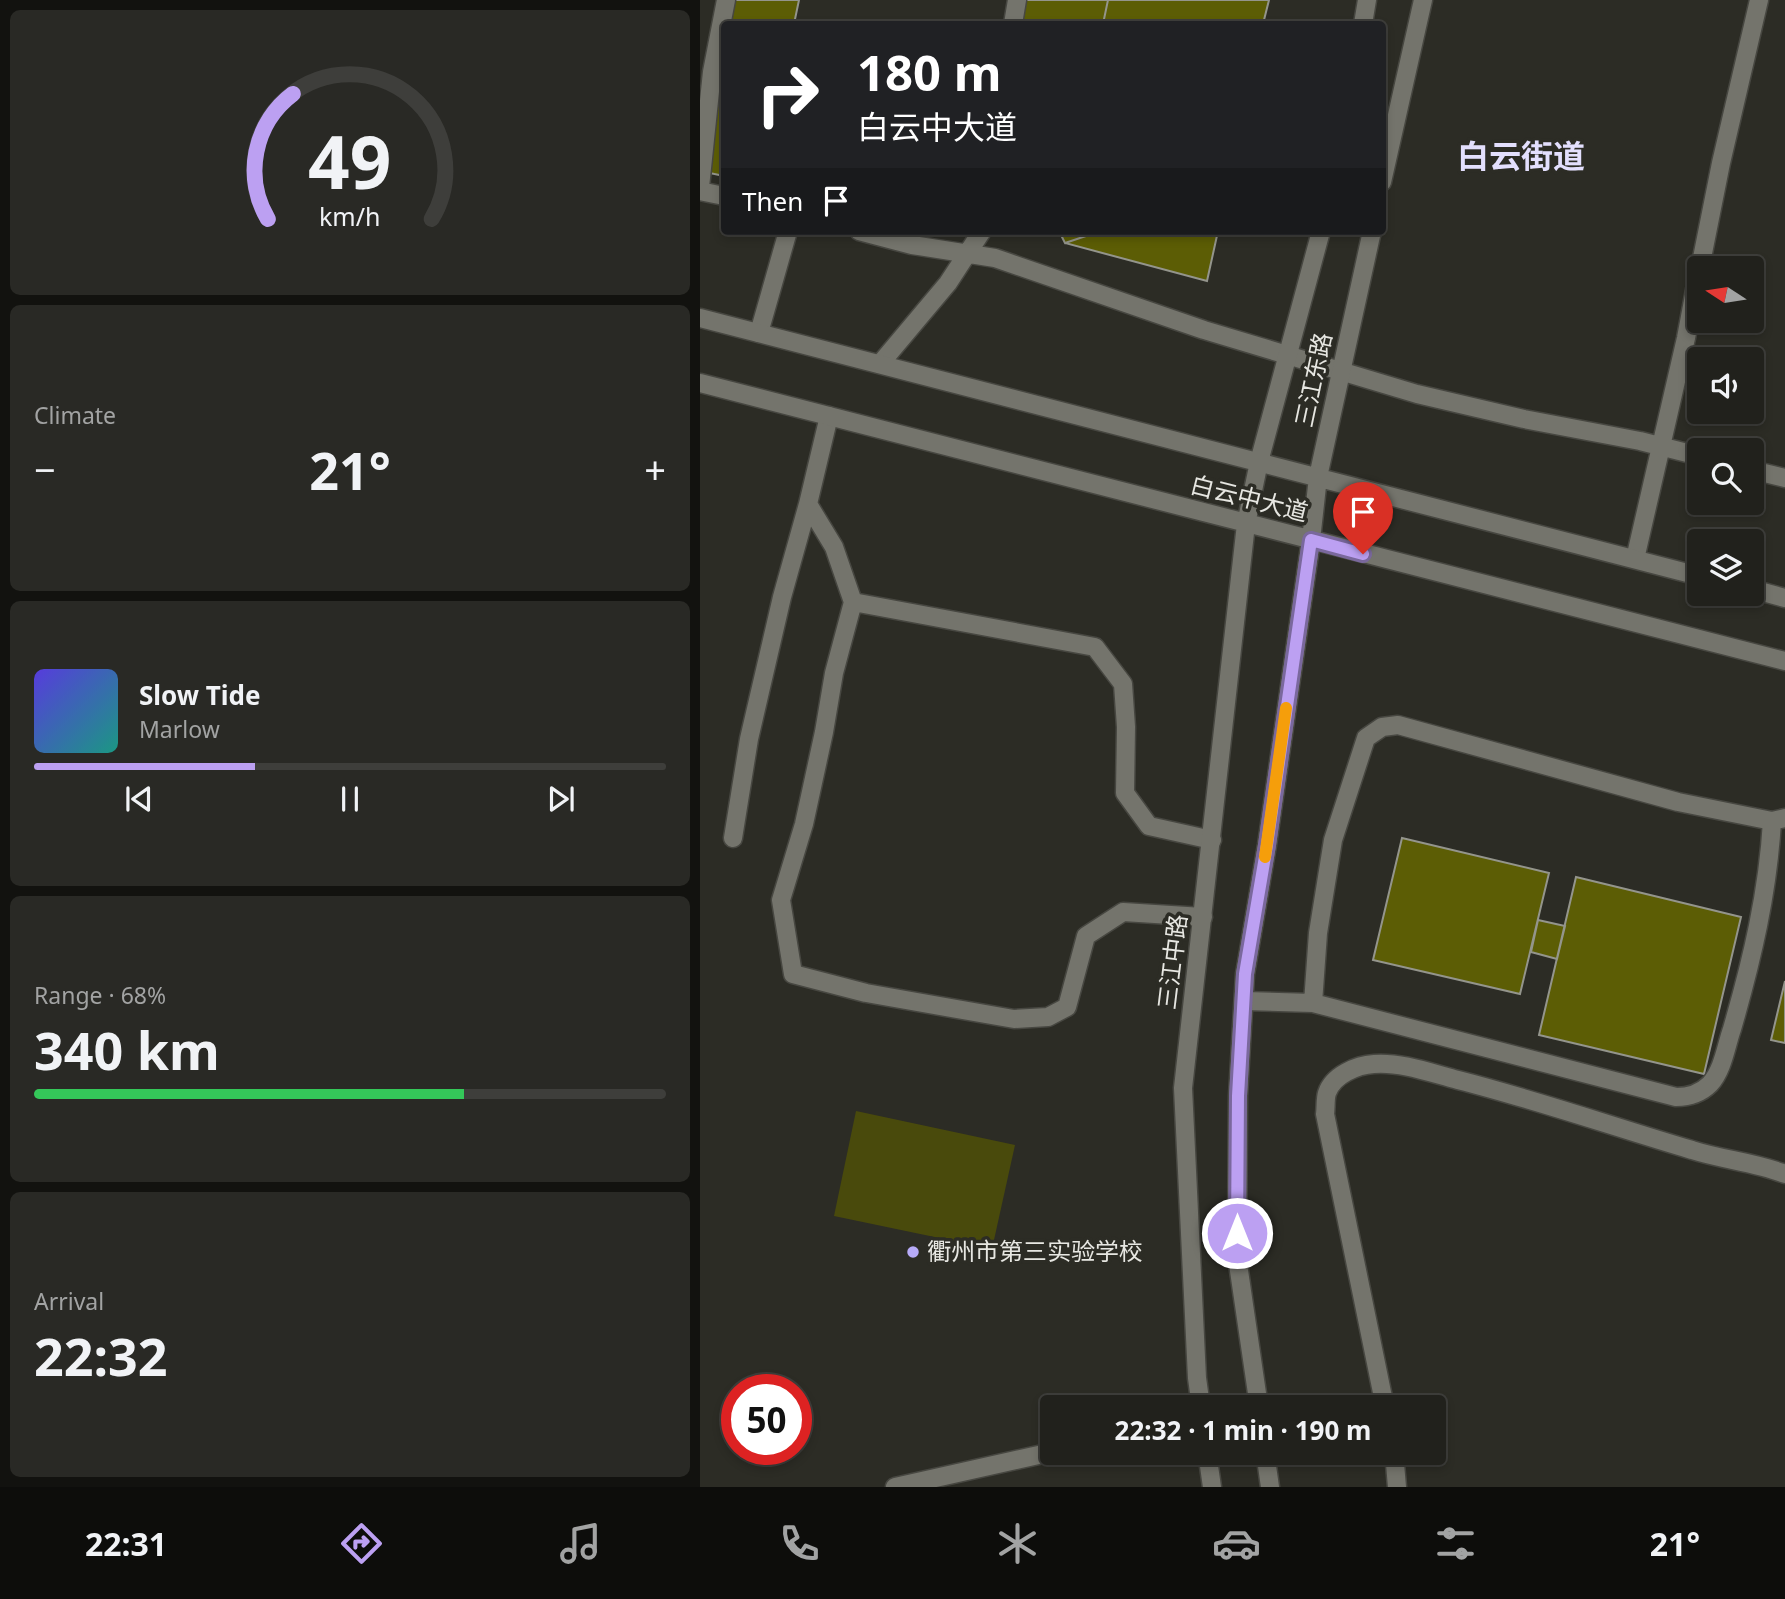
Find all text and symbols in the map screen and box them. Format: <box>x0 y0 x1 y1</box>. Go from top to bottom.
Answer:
text: 180 m <box>857 39 1002 105</box>
icon: right <box>742 49 833 140</box>
text: 白云中大道 <box>857 105 1017 148</box>
text: 49 <box>308 111 392 210</box>
district label: 白云街道 <box>1457 134 1585 177</box>
icon: arrive <box>817 182 855 220</box>
text: Then <box>742 183 803 219</box>
text: km/h <box>319 199 381 233</box>
north arrow <box>1687 256 1764 332</box>
map controls <box>1687 256 1764 606</box>
street label: 三江东路 <box>1286 329 1339 430</box>
button: sound <box>1687 347 1764 424</box>
text: Climate <box>34 399 116 431</box>
text: 21° <box>309 434 391 505</box>
button: search <box>1687 438 1764 515</box>
text: − <box>34 443 56 495</box>
text: + <box>644 443 666 495</box>
street label: 白云中大道 <box>1187 467 1312 528</box>
pin <box>1333 482 1393 554</box>
icon: arrive <box>1344 493 1382 531</box>
button: layers <box>1687 529 1764 606</box>
text: Slow Tide <box>139 677 261 713</box>
text: Marlow <box>139 713 220 745</box>
icon: previous <box>120 780 158 818</box>
icon: pause <box>331 780 369 818</box>
icon: next <box>542 780 580 818</box>
street label: 三江中路 <box>1149 912 1194 1011</box>
text: Range · 68% <box>34 979 166 1011</box>
text: 340 km <box>34 1014 220 1085</box>
position arrow <box>1200 1196 1274 1270</box>
place label: 衢州市第三实验学校 <box>927 1234 1143 1267</box>
marker: 衢州市第三实验学校 <box>905 1244 921 1260</box>
text: Arrival <box>34 1285 104 1317</box>
text: 22:32 <box>34 1320 168 1391</box>
speed limit sign: 50 <box>721 1374 812 1465</box>
text: 22:32 · 1 min · 190 m <box>1115 1412 1371 1448</box>
icon: directions <box>337 1519 386 1568</box>
icon: music <box>556 1519 605 1568</box>
icon: phone <box>775 1519 824 1568</box>
icon: climate <box>993 1519 1042 1568</box>
icon: car <box>1212 1519 1261 1568</box>
icon: filters <box>1431 1519 1480 1568</box>
text: 22:31 <box>85 1522 167 1565</box>
text: 21° <box>1650 1522 1700 1565</box>

